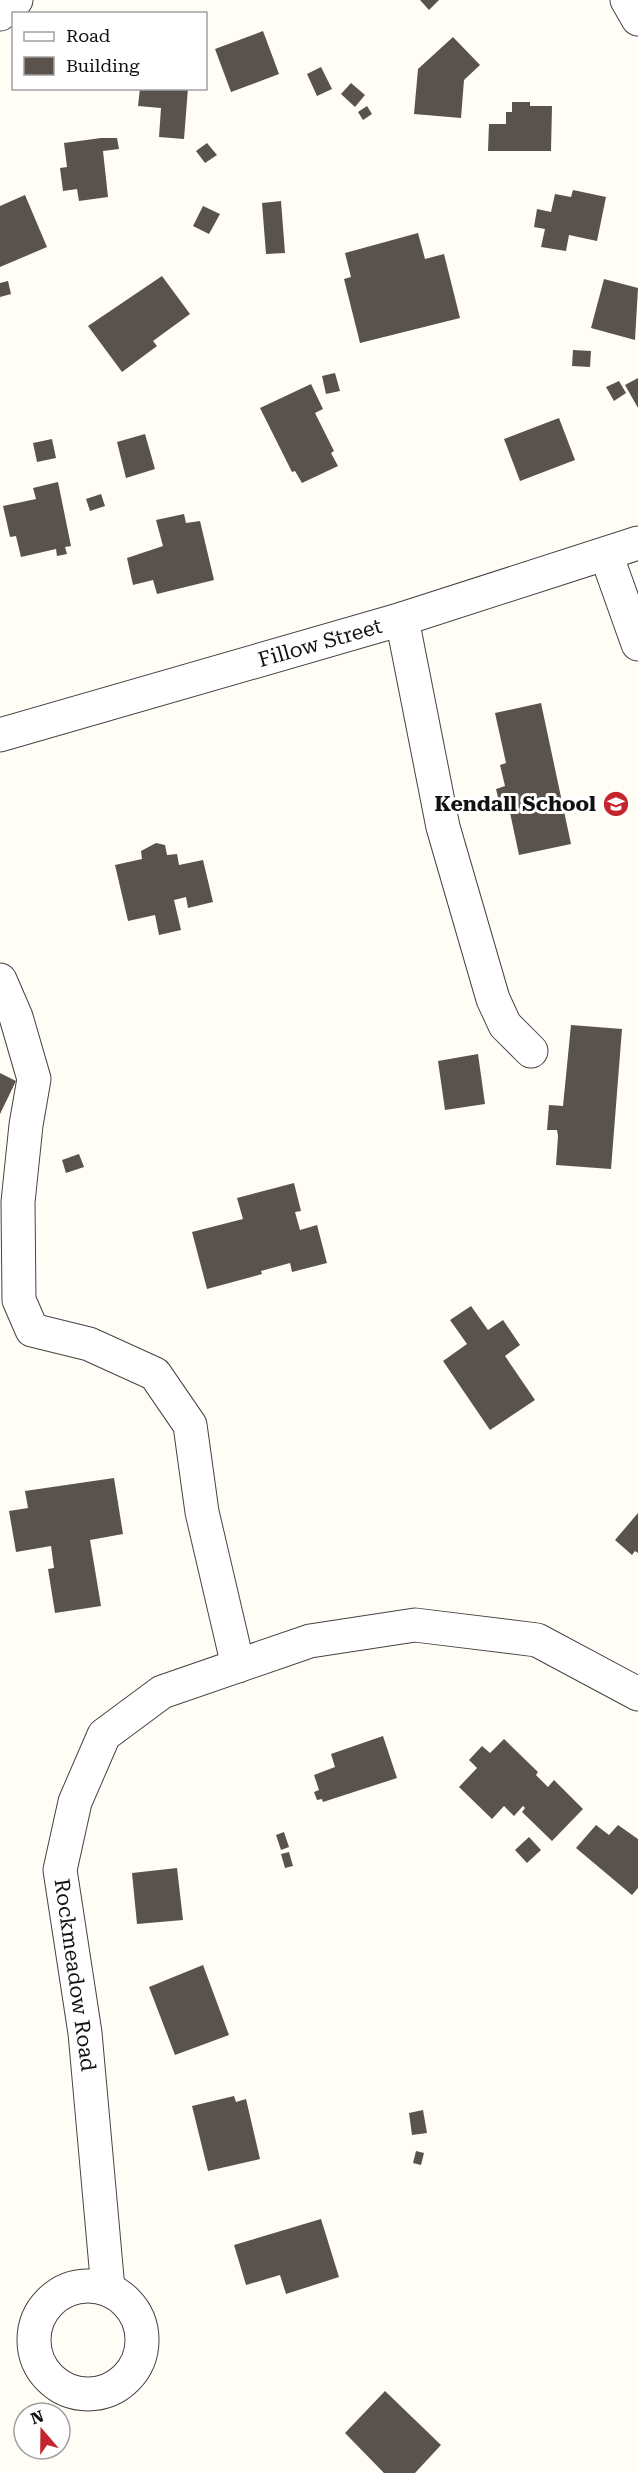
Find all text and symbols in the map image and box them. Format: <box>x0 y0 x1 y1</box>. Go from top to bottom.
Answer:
legend <box>12 12 207 90</box>
text: Road <box>66 25 111 46</box>
text: Building <box>66 55 140 76</box>
street label: Fillow Street <box>255 614 385 672</box>
school or university icon: Kendall School <box>601 789 631 819</box>
place label: Kendall School <box>434 792 596 816</box>
street label: Rockmeadow Road <box>50 1877 100 2073</box>
north arrow <box>12 2401 72 2461</box>
text: N <box>28 2406 46 2428</box>

